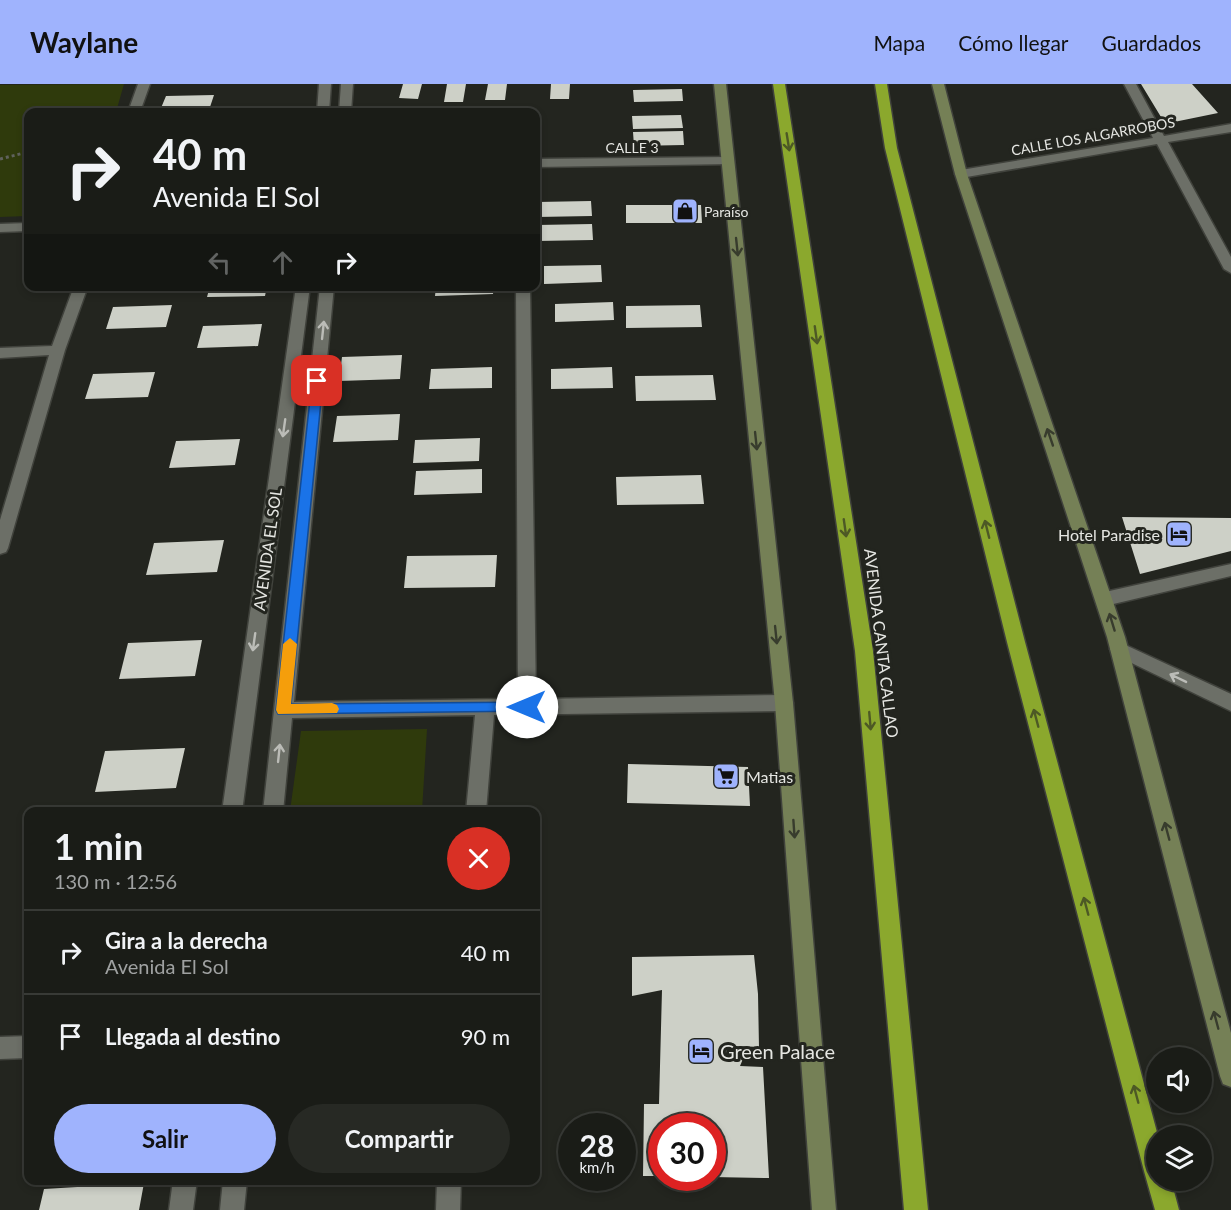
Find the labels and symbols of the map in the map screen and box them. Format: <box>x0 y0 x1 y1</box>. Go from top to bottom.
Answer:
street label: CALLE LOS ALGARROBOS <box>1010 113 1176 159</box>
one-way arrow <box>782 131 793 151</box>
street label: CALLE 3 <box>606 139 659 156</box>
shop icon: Paraíso <box>670 196 700 226</box>
place label: Paraíso <box>704 203 749 220</box>
one-way arrow <box>731 236 742 256</box>
one-way arrow <box>318 320 329 340</box>
one-way arrow <box>811 324 822 344</box>
pin <box>291 355 342 406</box>
one-way arrow <box>278 417 289 437</box>
one-way arrow <box>1043 428 1054 447</box>
one-way arrow <box>751 430 762 450</box>
street label: AVENIDA EL SOL <box>249 486 285 612</box>
one-way arrow <box>840 517 851 537</box>
hotel icon: Hotel Paradise <box>1164 519 1194 549</box>
one-way arrow <box>981 520 993 539</box>
place label: Hotel Paradise <box>1058 525 1160 544</box>
street label: AVENIDA CANTA CALLAO <box>861 547 903 739</box>
one-way arrow <box>1106 613 1117 632</box>
one-way arrow <box>771 624 782 644</box>
one-way arrow <box>249 631 260 651</box>
one-way arrow <box>1170 671 1188 683</box>
position arrow <box>495 675 559 739</box>
one-way arrow <box>1030 708 1041 727</box>
one-way arrow <box>865 710 876 730</box>
one-way arrow <box>274 744 285 764</box>
supermarket icon: Matias <box>711 761 741 791</box>
place label: Matias <box>746 767 793 786</box>
one-way arrow <box>789 818 800 838</box>
one-way arrow <box>1160 822 1172 841</box>
one-way arrow <box>1080 897 1091 916</box>
one-way arrow <box>1210 1011 1221 1030</box>
hotel icon: Green Palace <box>686 1036 716 1066</box>
place label: Green Palace <box>720 1039 835 1063</box>
one-way arrow <box>1130 1085 1141 1104</box>
speed limit sign: 30 <box>648 1113 726 1191</box>

